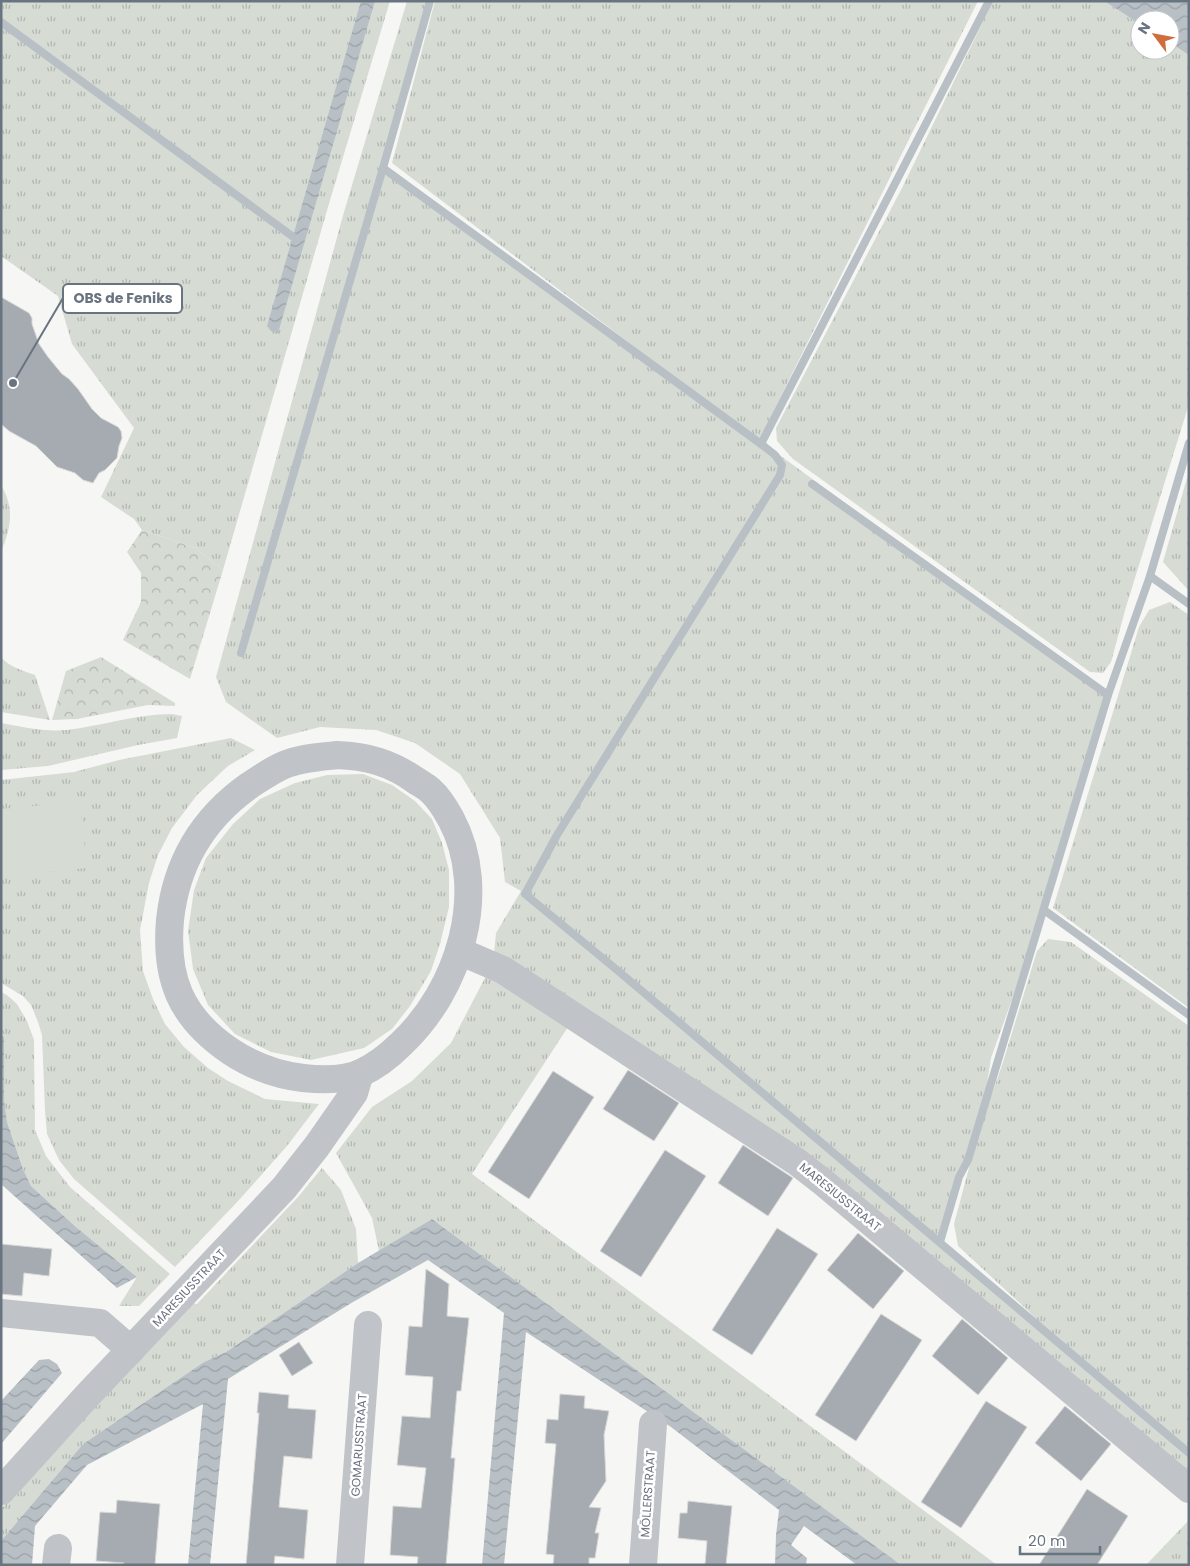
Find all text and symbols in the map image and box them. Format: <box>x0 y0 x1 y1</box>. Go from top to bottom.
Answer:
north arrow <box>1130 10 1180 60</box>
text: N <box>1133 18 1155 38</box>
callout: OBS de Feniks <box>63 284 182 313</box>
text: OBS de Feniks <box>73 288 173 308</box>
street label: MARESIUSSTRAAT <box>796 1158 885 1235</box>
street label: MARESIUSSTRAAT <box>148 1245 229 1330</box>
street label: GOMARUSSTRAAT <box>346 1392 371 1497</box>
street label: MÖLLERSTRAAT <box>636 1449 659 1538</box>
scale bar <box>1020 1524 1100 1556</box>
text: 20 m <box>1028 1530 1066 1551</box>

